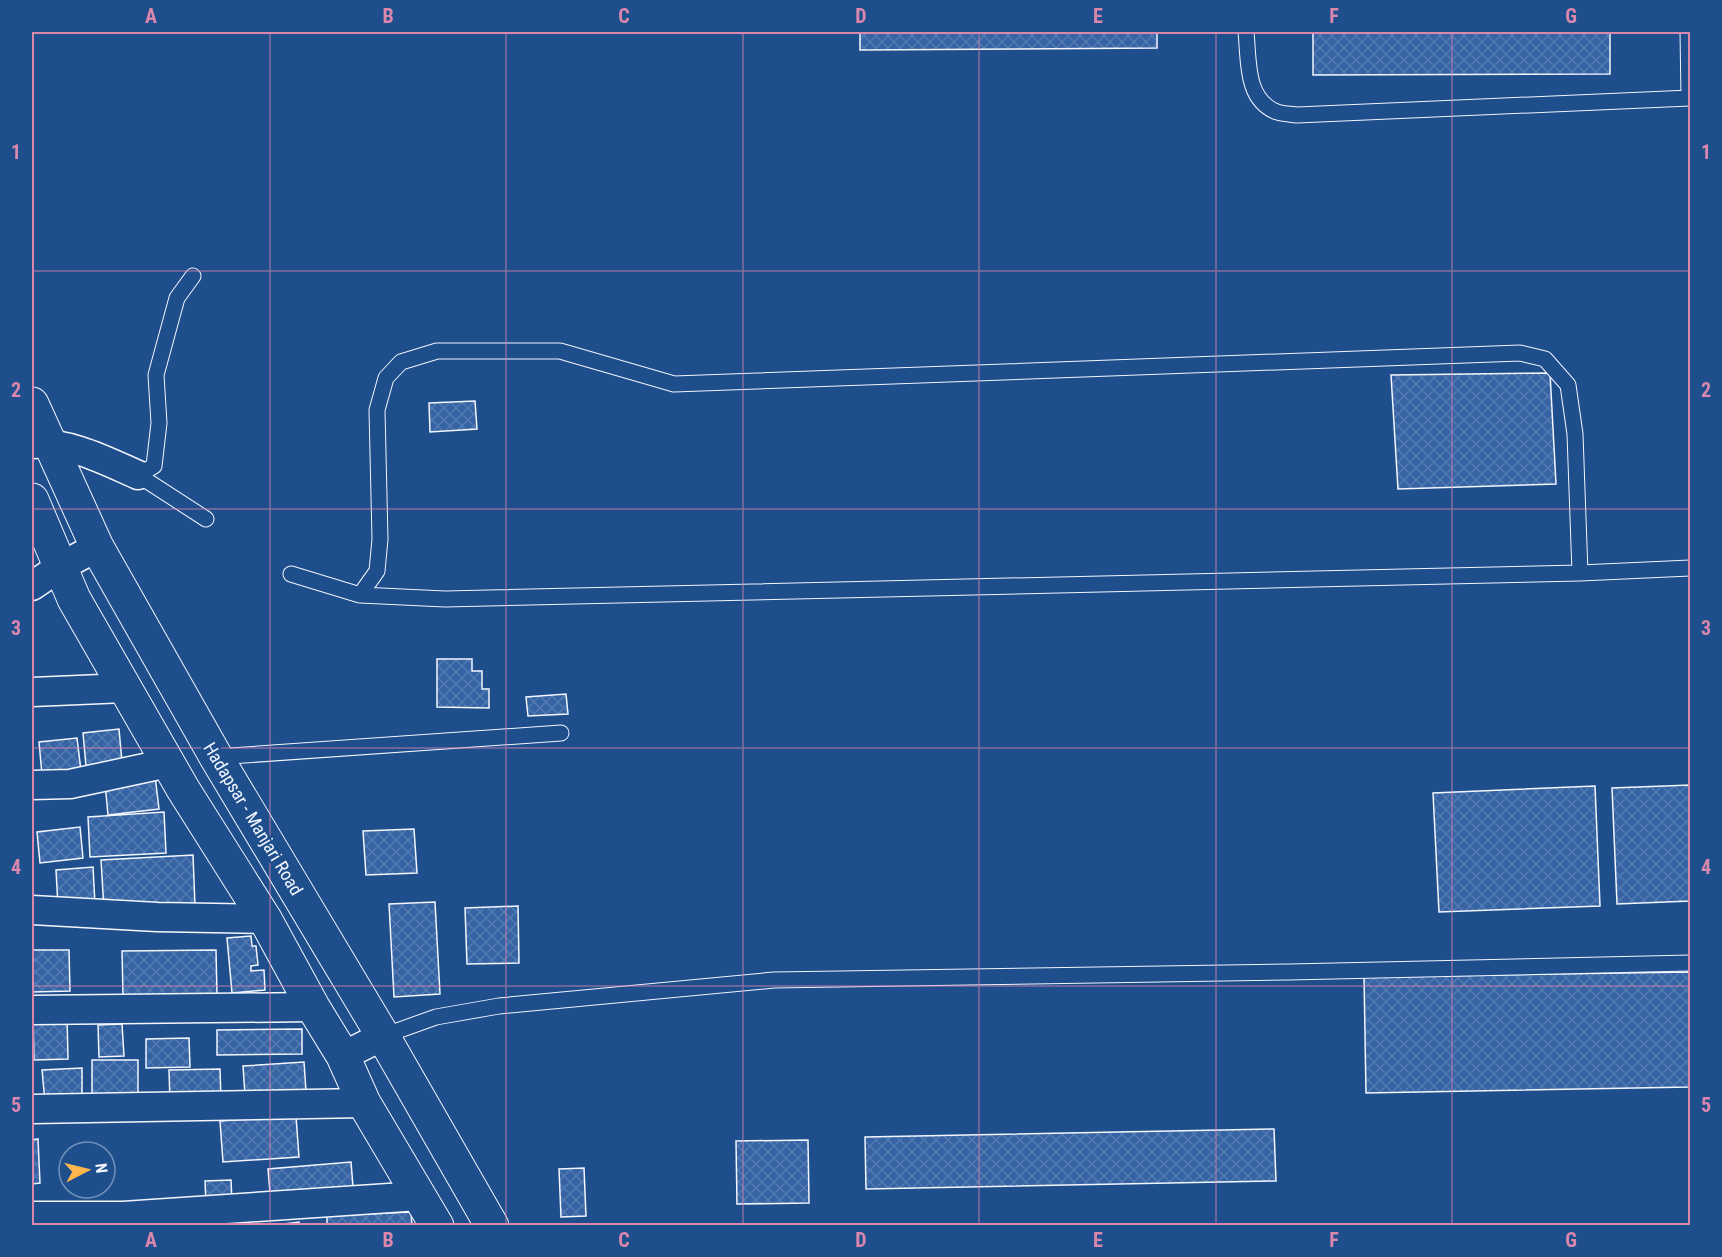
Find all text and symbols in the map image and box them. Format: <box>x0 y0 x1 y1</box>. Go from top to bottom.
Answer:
text: A <box>145 4 157 28</box>
text: B <box>382 4 394 28</box>
text: C <box>618 4 630 28</box>
text: D <box>855 4 867 28</box>
text: E <box>1093 4 1103 28</box>
text: F <box>1329 4 1339 28</box>
text: G <box>1565 4 1577 28</box>
text: 1 <box>11 140 21 164</box>
text: 1 <box>1701 140 1711 164</box>
text: 2 <box>11 378 21 402</box>
text: 2 <box>1701 378 1711 402</box>
text: 3 <box>11 616 21 640</box>
text: 3 <box>1701 616 1711 640</box>
street label: Hadapsar - Manjari Road <box>199 738 307 899</box>
text: 4 <box>11 855 21 879</box>
text: 4 <box>1701 855 1711 879</box>
text: 5 <box>11 1093 21 1117</box>
text: 5 <box>1701 1093 1711 1117</box>
north arrow <box>57 1140 117 1200</box>
text: N <box>91 1162 111 1174</box>
text: A <box>145 1228 157 1252</box>
text: B <box>382 1228 394 1252</box>
text: C <box>618 1228 630 1252</box>
text: D <box>855 1228 867 1252</box>
text: E <box>1093 1228 1103 1252</box>
text: F <box>1329 1228 1339 1252</box>
text: G <box>1565 1228 1577 1252</box>

